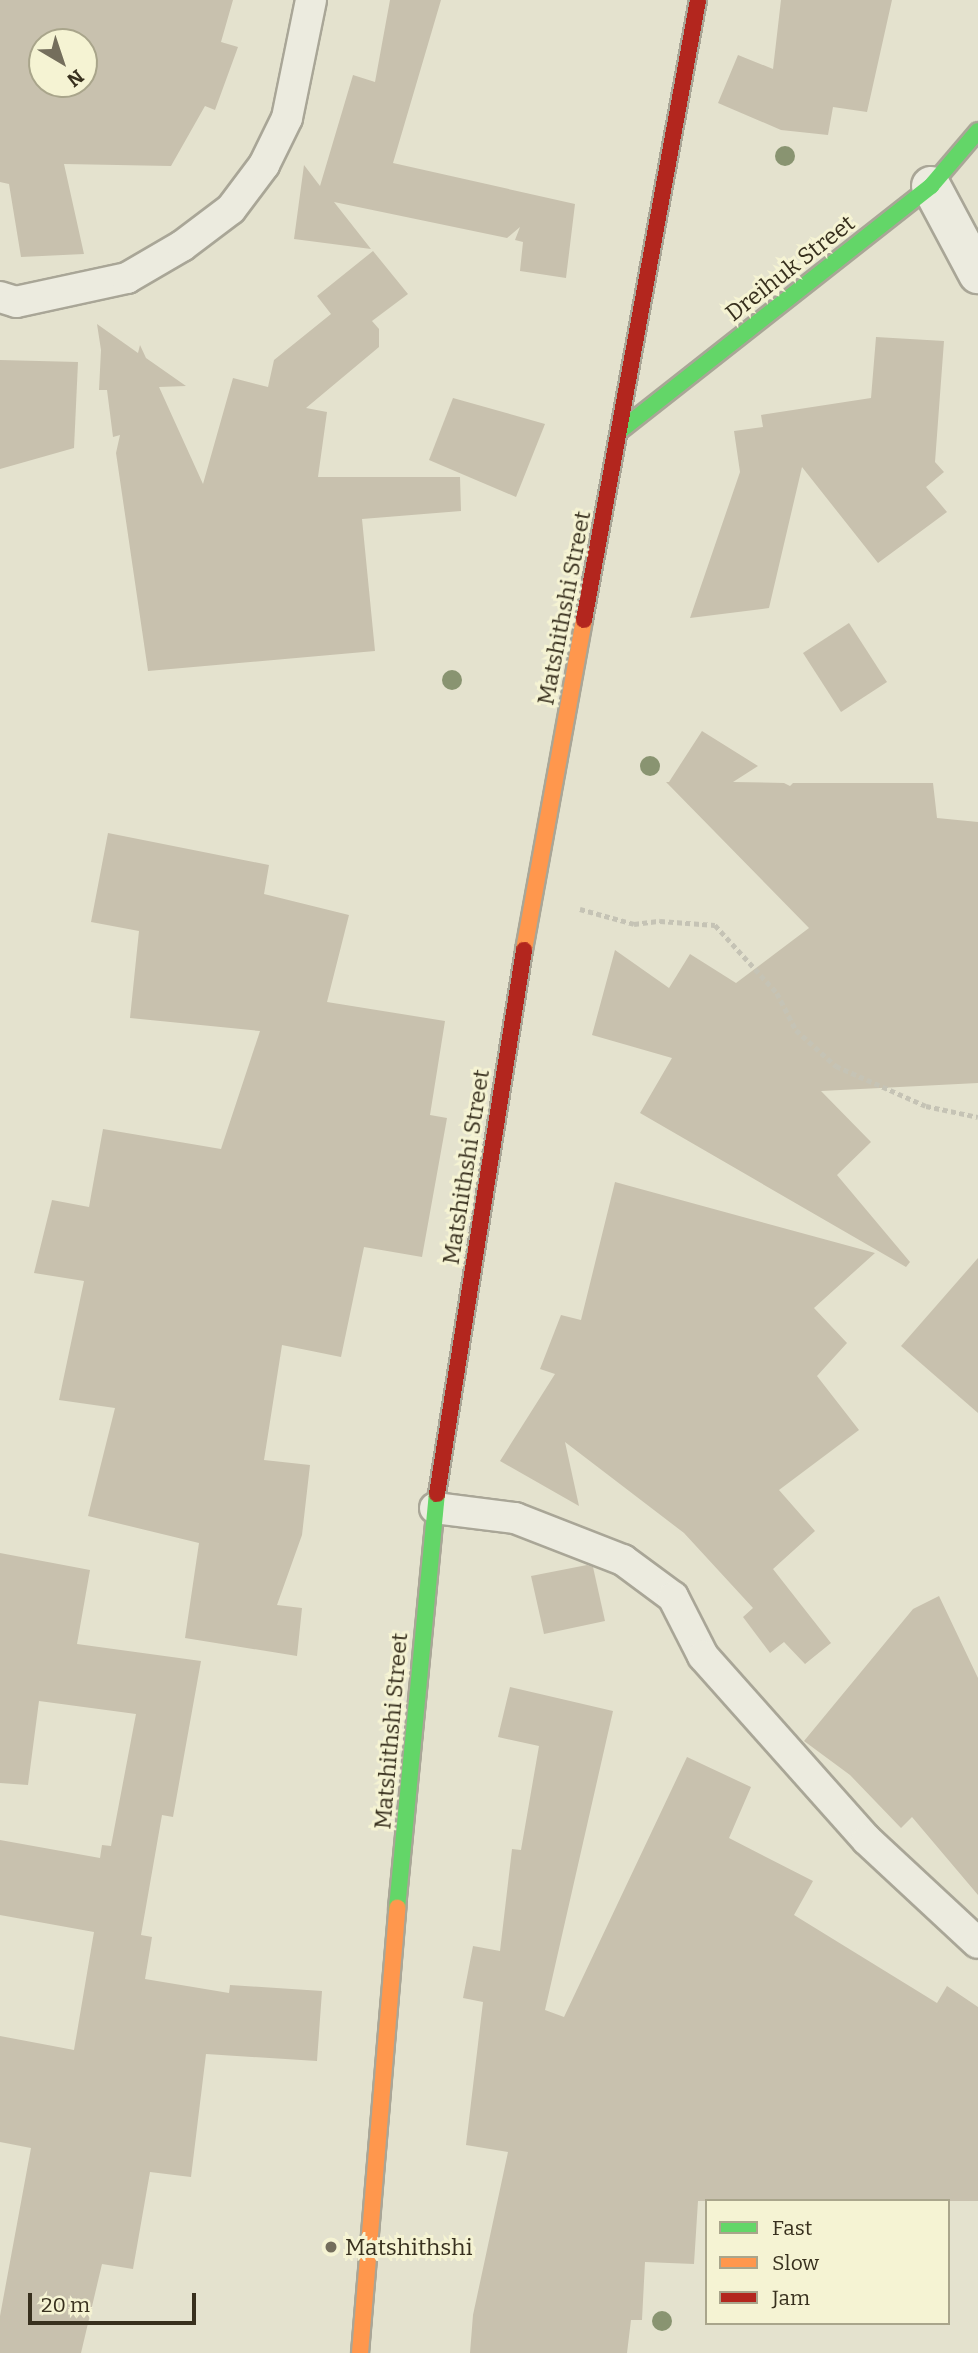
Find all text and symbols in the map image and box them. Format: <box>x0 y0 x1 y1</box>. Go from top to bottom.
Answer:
north arrow <box>28 28 98 98</box>
text: N <box>62 65 88 92</box>
street label: Dreihuk Street <box>720 209 860 327</box>
street label: Matshithshi Street <box>532 509 596 707</box>
street label: Matshithshi Street <box>437 1068 495 1266</box>
street label: Matshithshi Street <box>369 1632 413 1830</box>
legend <box>705 2199 950 2325</box>
text: Fast <box>772 2215 812 2241</box>
place label: Matshithshi <box>345 2233 472 2261</box>
marker: Matshithshi <box>323 2239 339 2255</box>
text: Slow <box>772 2250 819 2276</box>
scale bar <box>32 2280 200 2324</box>
text: Jam <box>772 2285 810 2311</box>
text: 20 m <box>41 2292 90 2318</box>

